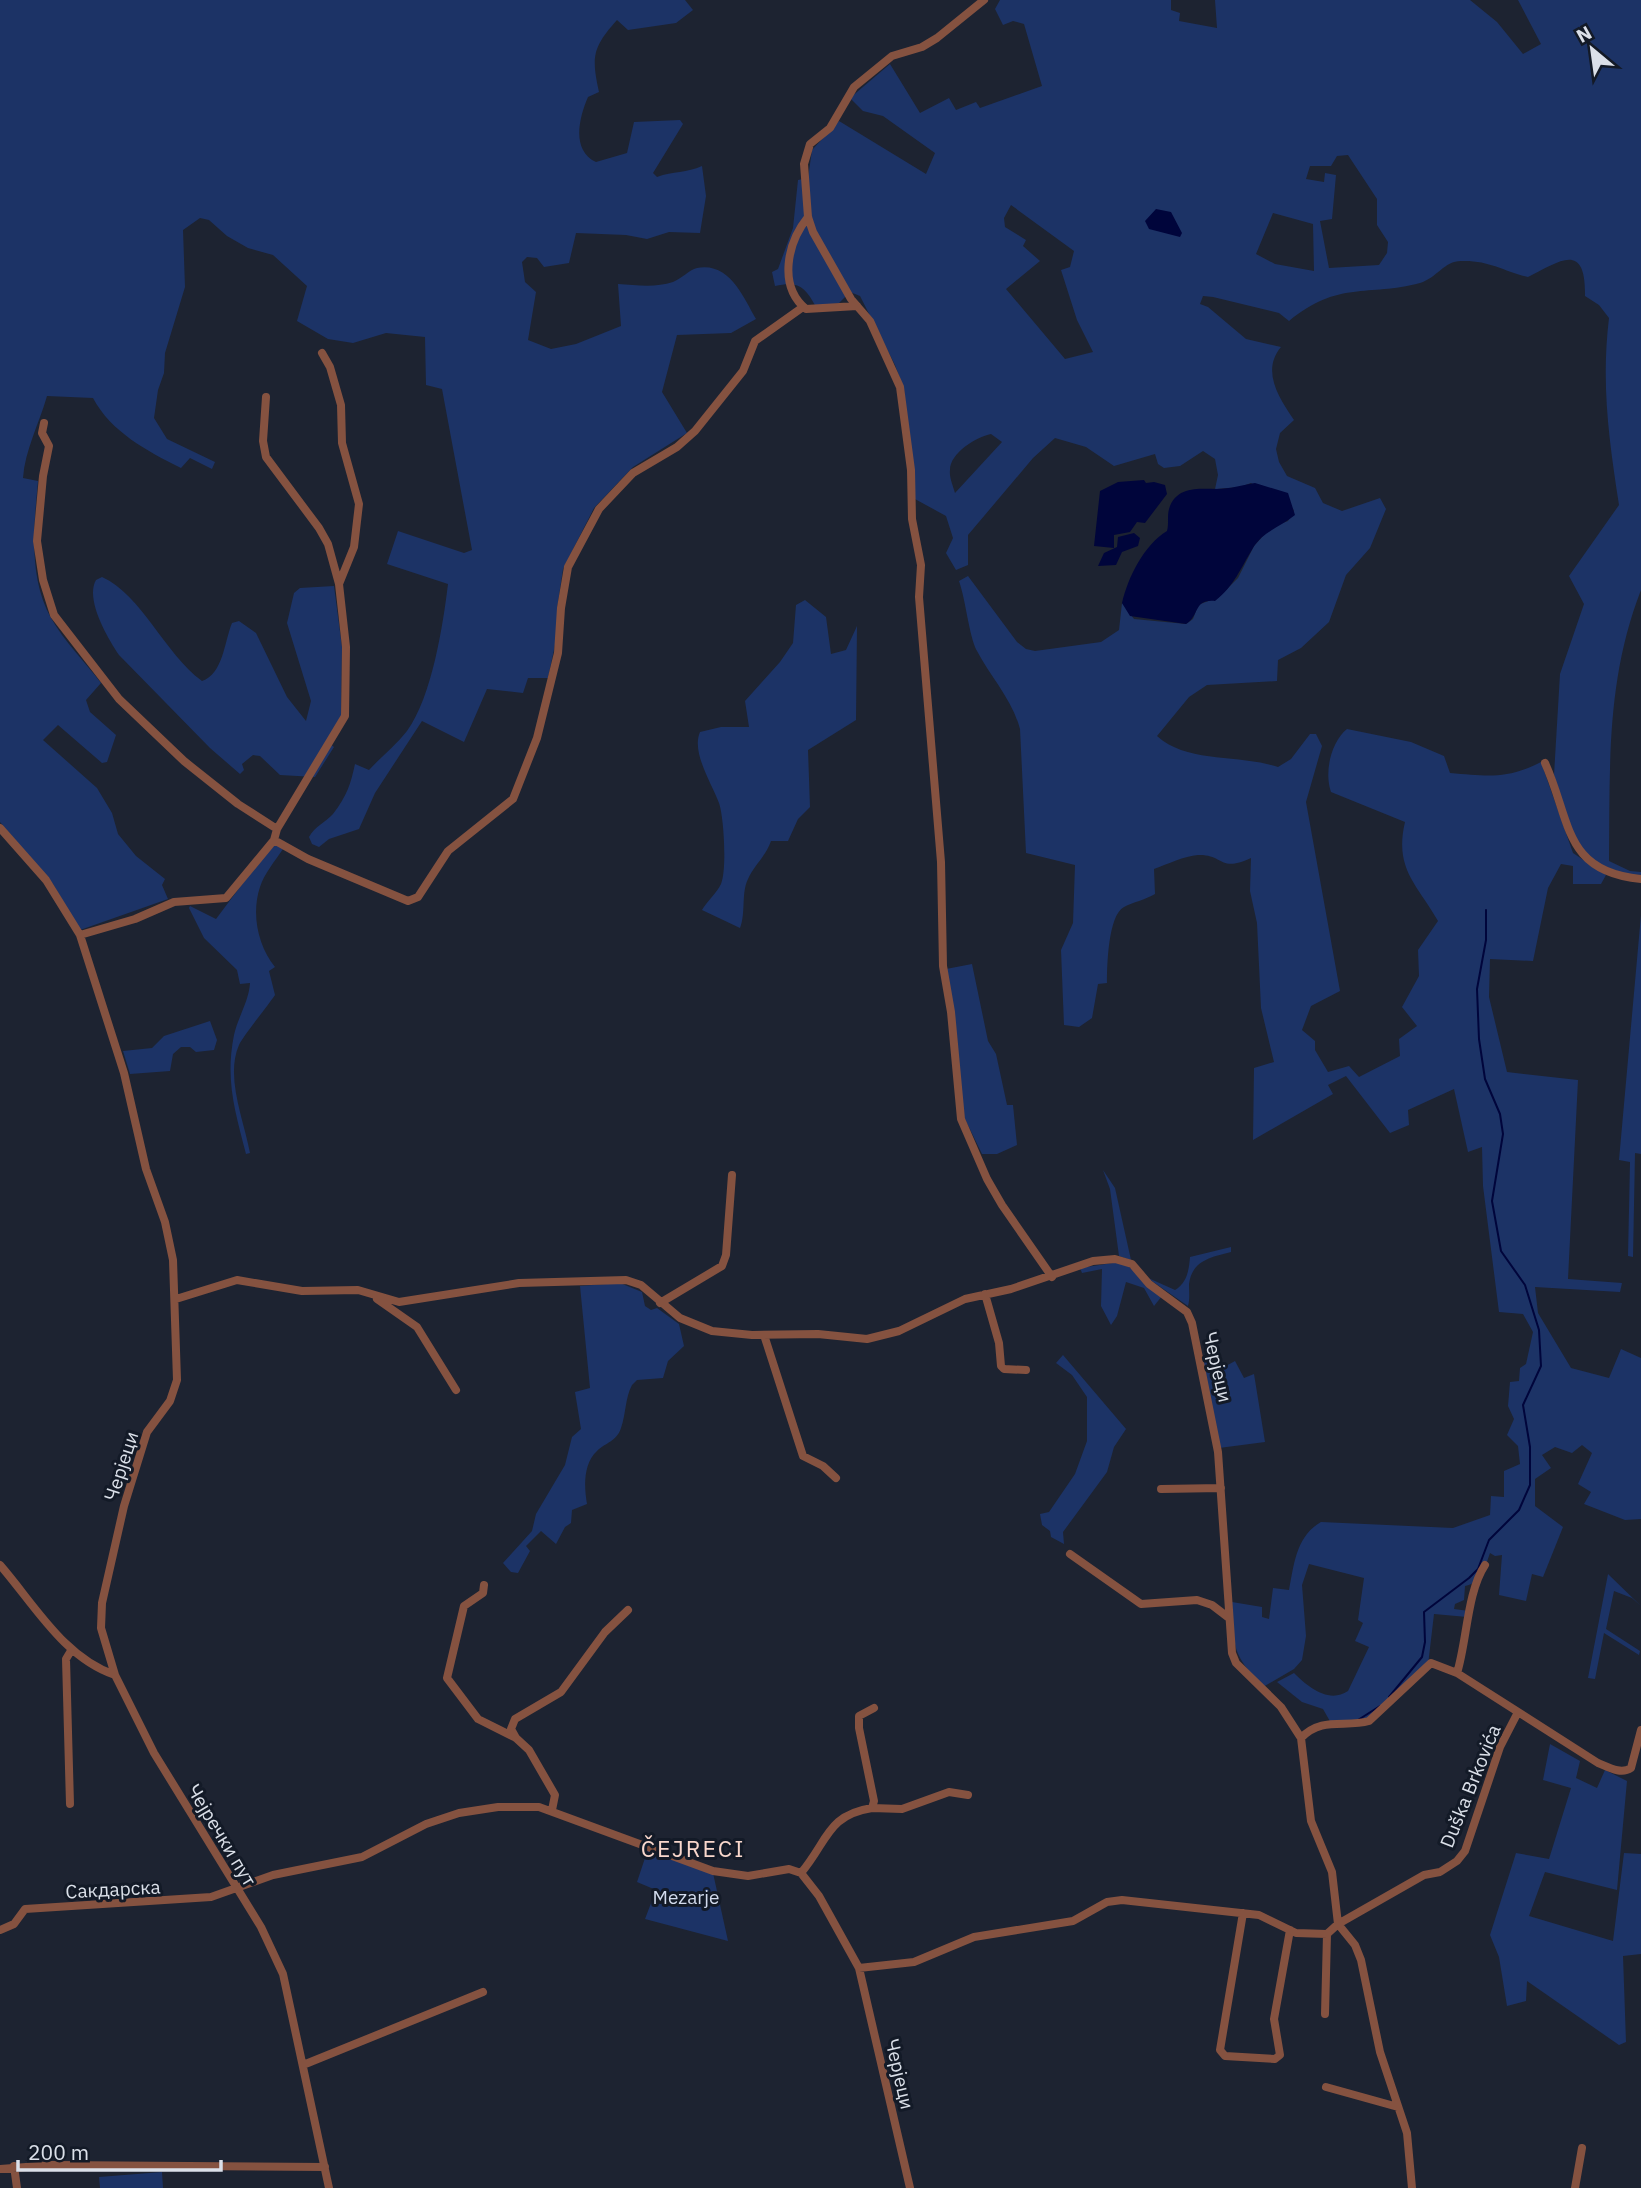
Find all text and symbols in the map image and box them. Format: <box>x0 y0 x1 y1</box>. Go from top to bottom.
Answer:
north arrow <box>1557 14 1627 84</box>
text: N <box>1572 20 1596 48</box>
street label: Черјеци <box>1198 1329 1238 1405</box>
street label: Черјеци <box>99 1428 143 1504</box>
street label: Duška Brkovića <box>1434 1721 1506 1851</box>
street label: Чејречки пут <box>182 1780 262 1890</box>
district label: ČEJRECI <box>641 1833 745 1863</box>
street label: Сакдарска <box>65 1875 161 1903</box>
park label: Mezarje <box>653 1885 719 1909</box>
street label: Черјеци <box>880 2036 920 2112</box>
scale bar <box>18 2128 220 2172</box>
text: 200 m <box>28 2138 89 2166</box>

